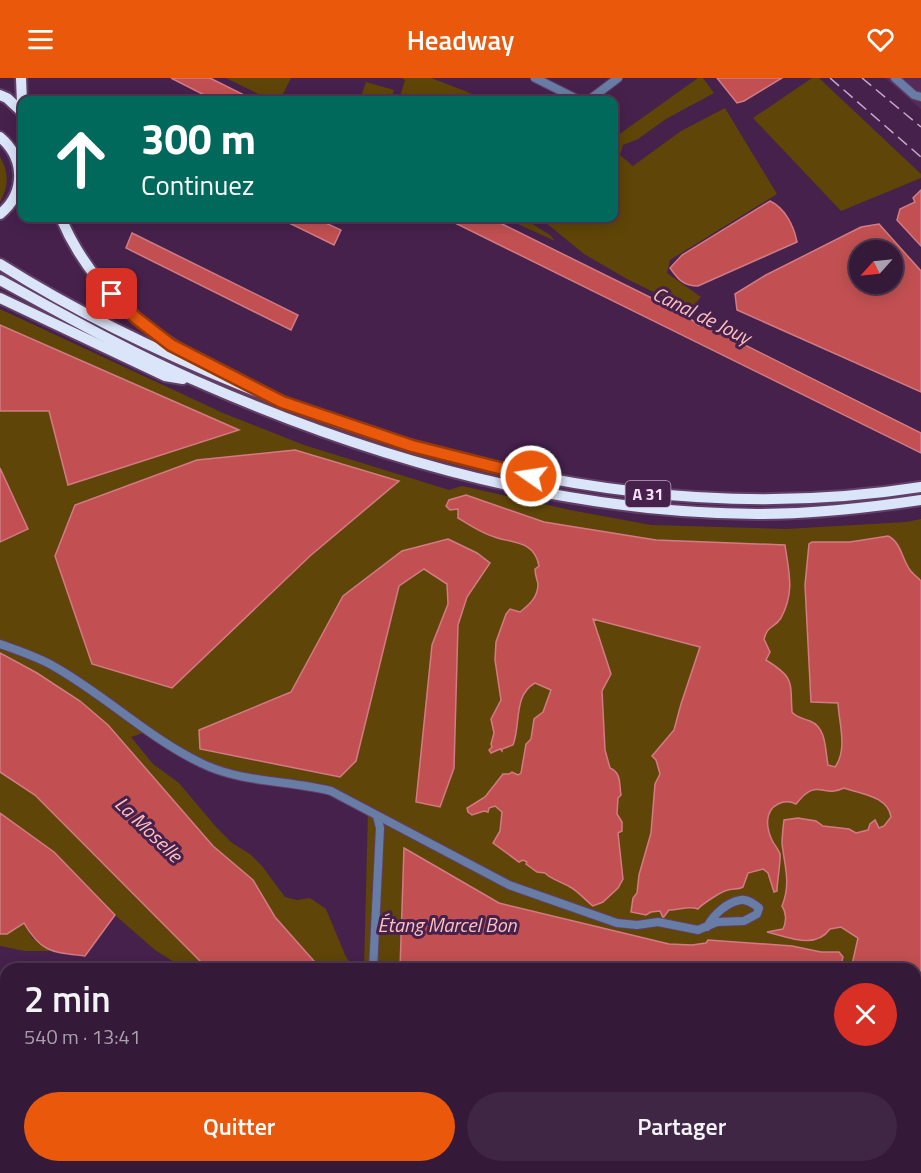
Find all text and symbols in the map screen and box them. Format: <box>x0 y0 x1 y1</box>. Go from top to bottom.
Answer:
text: Headway <box>407 19 514 60</box>
icon: menu <box>24 23 57 56</box>
icon: heart <box>864 23 897 56</box>
text: 300 m <box>141 106 256 170</box>
icon: ahead <box>42 120 120 198</box>
text: Continuez <box>141 164 254 205</box>
north arrow <box>849 240 903 294</box>
map controls <box>849 240 903 294</box>
pin <box>86 268 137 319</box>
icon: arrive <box>95 277 128 310</box>
water label: Canal de Jouy <box>647 278 758 353</box>
position arrow <box>499 444 563 508</box>
road number: A 31 <box>626 481 670 507</box>
water label: La Moselle <box>108 789 191 871</box>
water label: Étang Marcel Bon <box>378 909 518 940</box>
text: 2 min <box>24 971 111 1026</box>
button: close <box>834 983 897 1046</box>
text: 540 m · 13:41 <box>24 1021 141 1052</box>
button: Quitter <box>24 1092 455 1161</box>
button: Partager <box>467 1092 897 1161</box>

